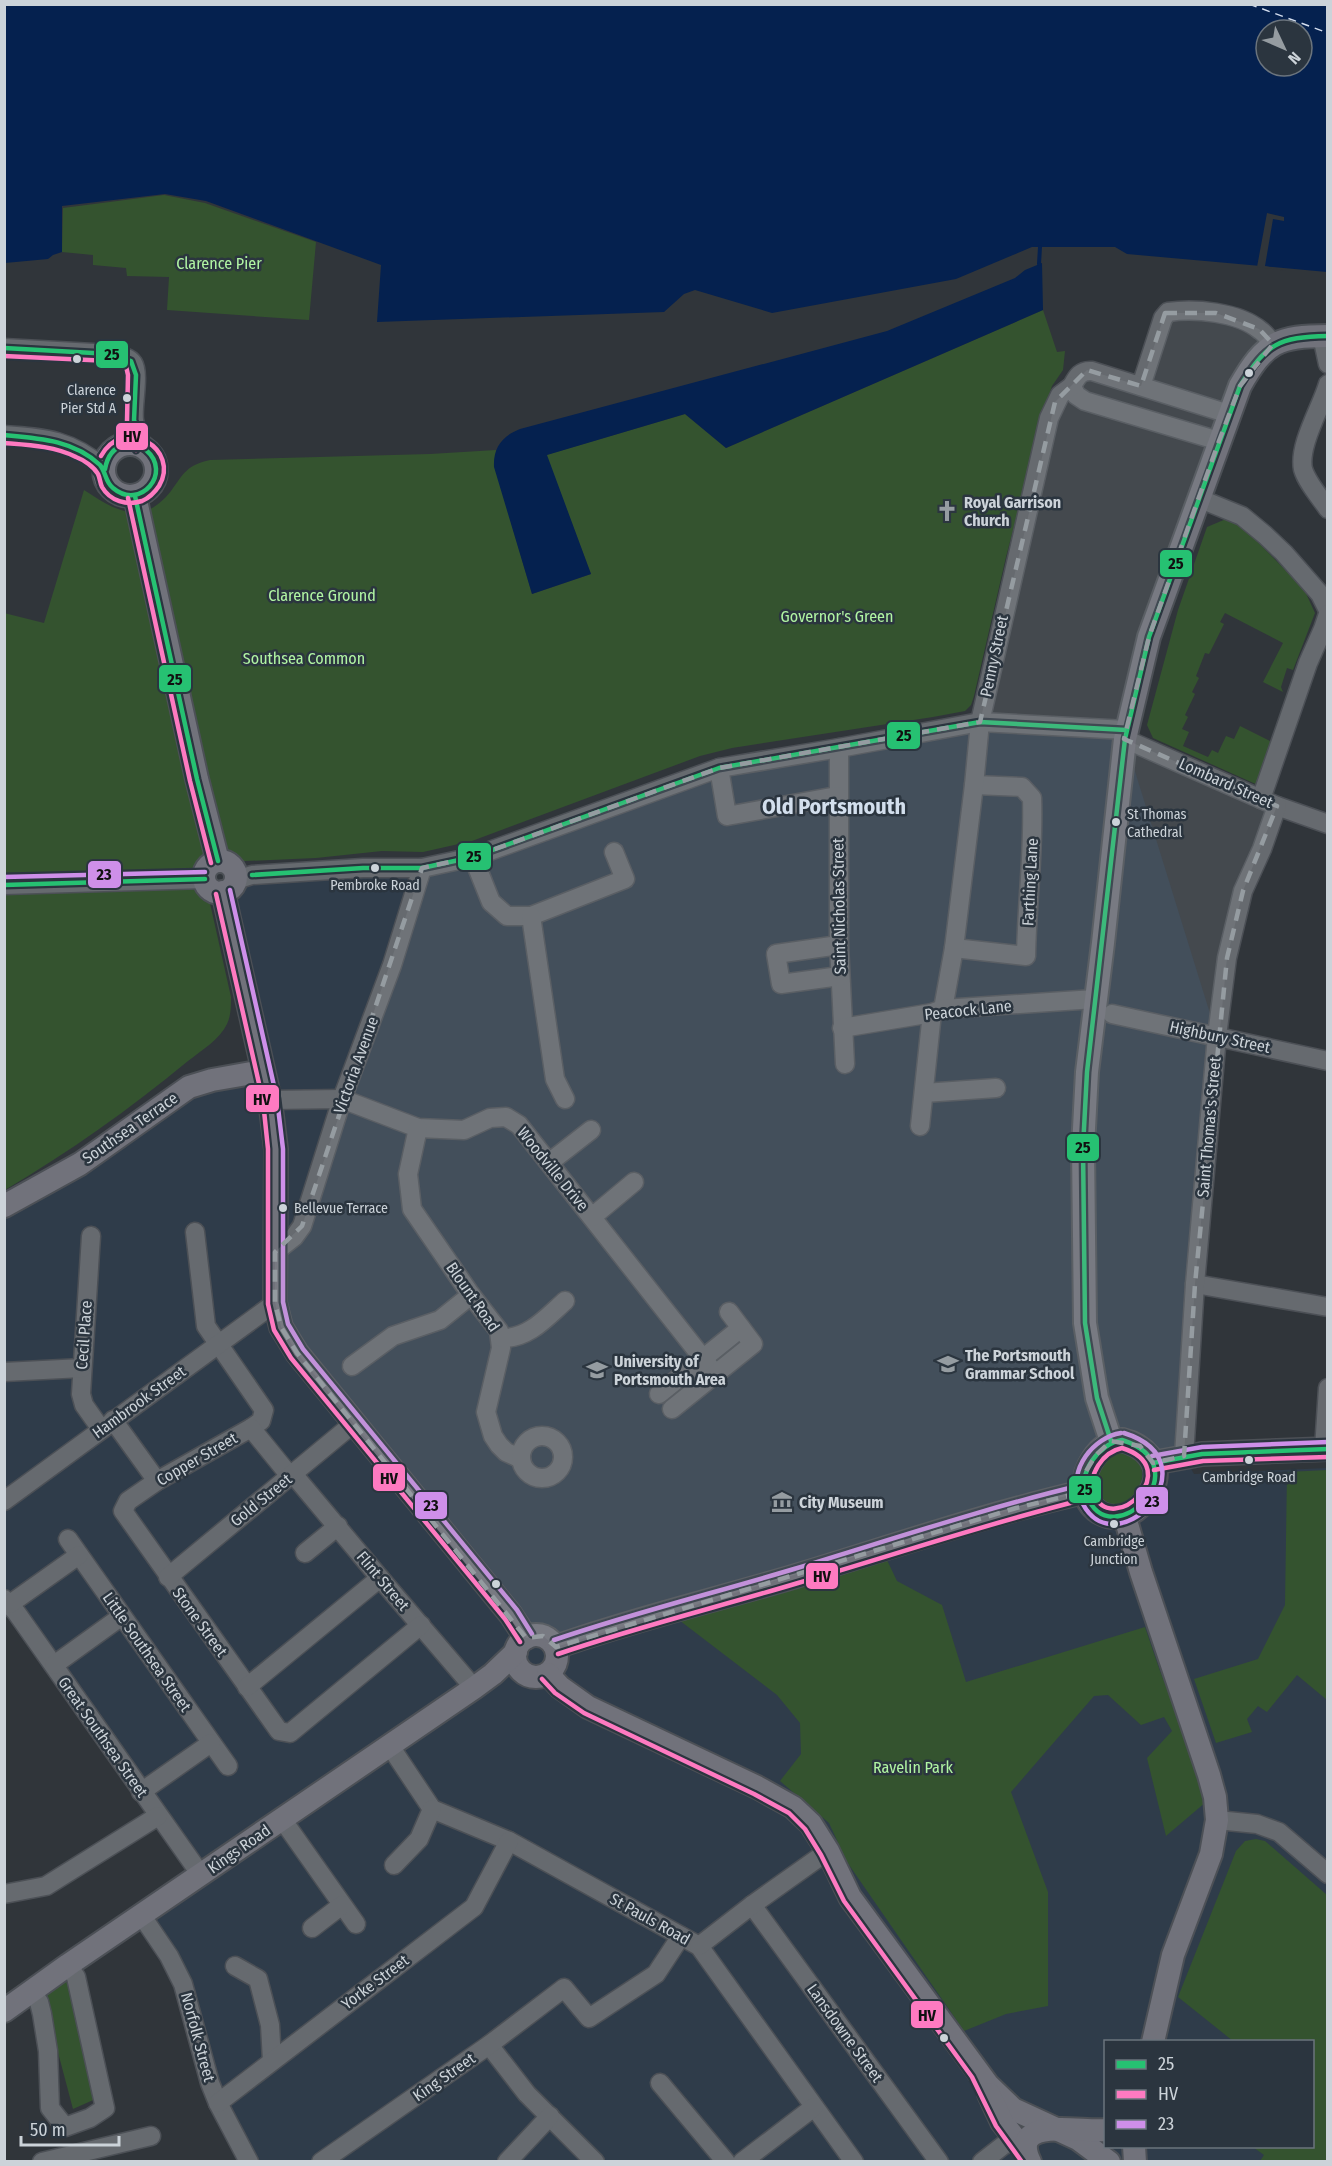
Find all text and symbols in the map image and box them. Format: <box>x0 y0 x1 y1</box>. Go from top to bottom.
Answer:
north arrow <box>1254 18 1314 78</box>
text: N <box>1284 48 1305 68</box>
park label: Clarence Pier <box>176 254 262 273</box>
line badge: 25 <box>95 340 129 369</box>
text: 25 <box>103 345 120 364</box>
unlabelled marker <box>71 353 83 365</box>
unlabelled marker <box>1243 367 1255 379</box>
place label: Clarence Pier Std A <box>61 382 117 417</box>
marker: Clarence Pier Std A <box>121 392 133 404</box>
line badge: HV <box>115 422 149 451</box>
text: HV <box>123 427 142 446</box>
place label: Royal Garrison Church <box>964 493 1061 530</box>
church icon: Royal Garrison Church <box>935 499 959 523</box>
line badge: 25 <box>1159 549 1193 578</box>
text: 25 <box>1167 554 1184 573</box>
park label: Clarence Ground <box>268 586 376 605</box>
park label: Governor's Green <box>781 607 893 626</box>
street label: Penny Street <box>976 613 1012 698</box>
park label: Southsea Common <box>243 649 365 668</box>
line badge: 25 <box>158 664 192 693</box>
text: 25 <box>166 670 183 689</box>
line badge: 25 <box>886 721 921 750</box>
text: 25 <box>895 726 912 745</box>
street label: Lombard Street <box>1176 754 1276 812</box>
district label: Old Portsmouth <box>762 793 906 820</box>
place label: St Thomas Cathedral <box>1127 806 1187 841</box>
marker: St Thomas Cathedral <box>1110 816 1122 828</box>
street label: Saint Nicholas Street <box>828 837 850 974</box>
street label: Farthing Lane <box>1018 837 1042 926</box>
line badge: 25 <box>457 842 492 871</box>
text: 25 <box>465 847 482 866</box>
line badge: 23 <box>87 860 122 889</box>
marker: Pembroke Road <box>369 862 381 874</box>
text: 23 <box>96 865 112 884</box>
place label: Pembroke Road <box>330 877 420 894</box>
street label: Peacock Lane <box>923 996 1013 1024</box>
street label: Victoria Avenue <box>330 1014 382 1116</box>
street label: Highbury Street <box>1168 1017 1273 1057</box>
street label: Saint Thomas's Street <box>1193 1055 1225 1198</box>
line badge: HV <box>245 1084 280 1113</box>
street label: Southsea Terrace <box>79 1088 181 1168</box>
text: HV <box>253 1090 272 1109</box>
street label: Woodville Drive <box>513 1123 593 1215</box>
line badge: 25 <box>1066 1133 1100 1162</box>
text: 25 <box>1074 1138 1091 1157</box>
place label: Bellevue Terrace <box>294 1200 388 1217</box>
marker: Bellevue Terrace <box>277 1202 289 1214</box>
street label: Blount Road <box>442 1259 504 1335</box>
street label: Cecil Place <box>72 1300 96 1370</box>
place label: The Portsmouth Grammar School <box>965 1346 1075 1383</box>
place label: University of Portsmouth Area <box>614 1352 726 1389</box>
school or university icon: The Portsmouth Grammar School <box>936 1352 960 1376</box>
school or university icon: University of Portsmouth Area <box>585 1358 609 1382</box>
street label: Hambrook Street <box>89 1361 190 1442</box>
street label: Copper Street <box>153 1428 241 1490</box>
marker: Cambridge Road <box>1243 1454 1255 1466</box>
line badge: HV <box>372 1463 406 1492</box>
street label: Gold Street <box>226 1469 296 1530</box>
text: HV <box>380 1469 399 1488</box>
place label: Cambridge Road <box>1202 1469 1296 1486</box>
line badge: 25 <box>1068 1475 1102 1504</box>
text: 25 <box>1076 1480 1093 1499</box>
line badge: 23 <box>1135 1486 1169 1515</box>
museum icon: City Museum <box>770 1490 794 1514</box>
line badge: 23 <box>414 1491 448 1520</box>
text: 23 <box>1144 1492 1160 1511</box>
place label: City Museum <box>799 1493 884 1512</box>
text: 23 <box>423 1496 439 1515</box>
marker: Cambridge Junction <box>1108 1518 1120 1530</box>
place label: Cambridge Junction <box>1083 1533 1145 1568</box>
street label: Flint Street <box>353 1547 414 1615</box>
line badge: HV <box>805 1562 839 1590</box>
text: HV <box>813 1567 832 1586</box>
unlabelled marker <box>490 1578 502 1590</box>
street label: Stone Street <box>169 1584 232 1661</box>
street label: Little Southsea Street <box>99 1589 196 1716</box>
street label: Great Southsea Street <box>54 1673 152 1802</box>
park label: Ravelin Park <box>873 1758 954 1777</box>
street label: Kings Road <box>204 1821 274 1877</box>
street label: St Pauls Road <box>607 1889 693 1949</box>
street label: Yorke Street <box>338 1950 413 2013</box>
street label: Lansdowne Street <box>803 1980 888 2087</box>
street label: Norfolk Street <box>177 1990 219 2084</box>
line badge: HV <box>910 2000 944 2029</box>
text: HV <box>918 2006 937 2025</box>
unlabelled marker <box>938 2032 950 2044</box>
legend <box>1104 2040 1314 2148</box>
street label: King Street <box>409 2048 479 2105</box>
text: 25 <box>1158 2053 1174 2075</box>
text: HV <box>1158 2083 1179 2105</box>
scale bar <box>21 2109 118 2147</box>
text: 23 <box>1158 2113 1174 2135</box>
text: 50 m <box>30 2119 66 2141</box>

